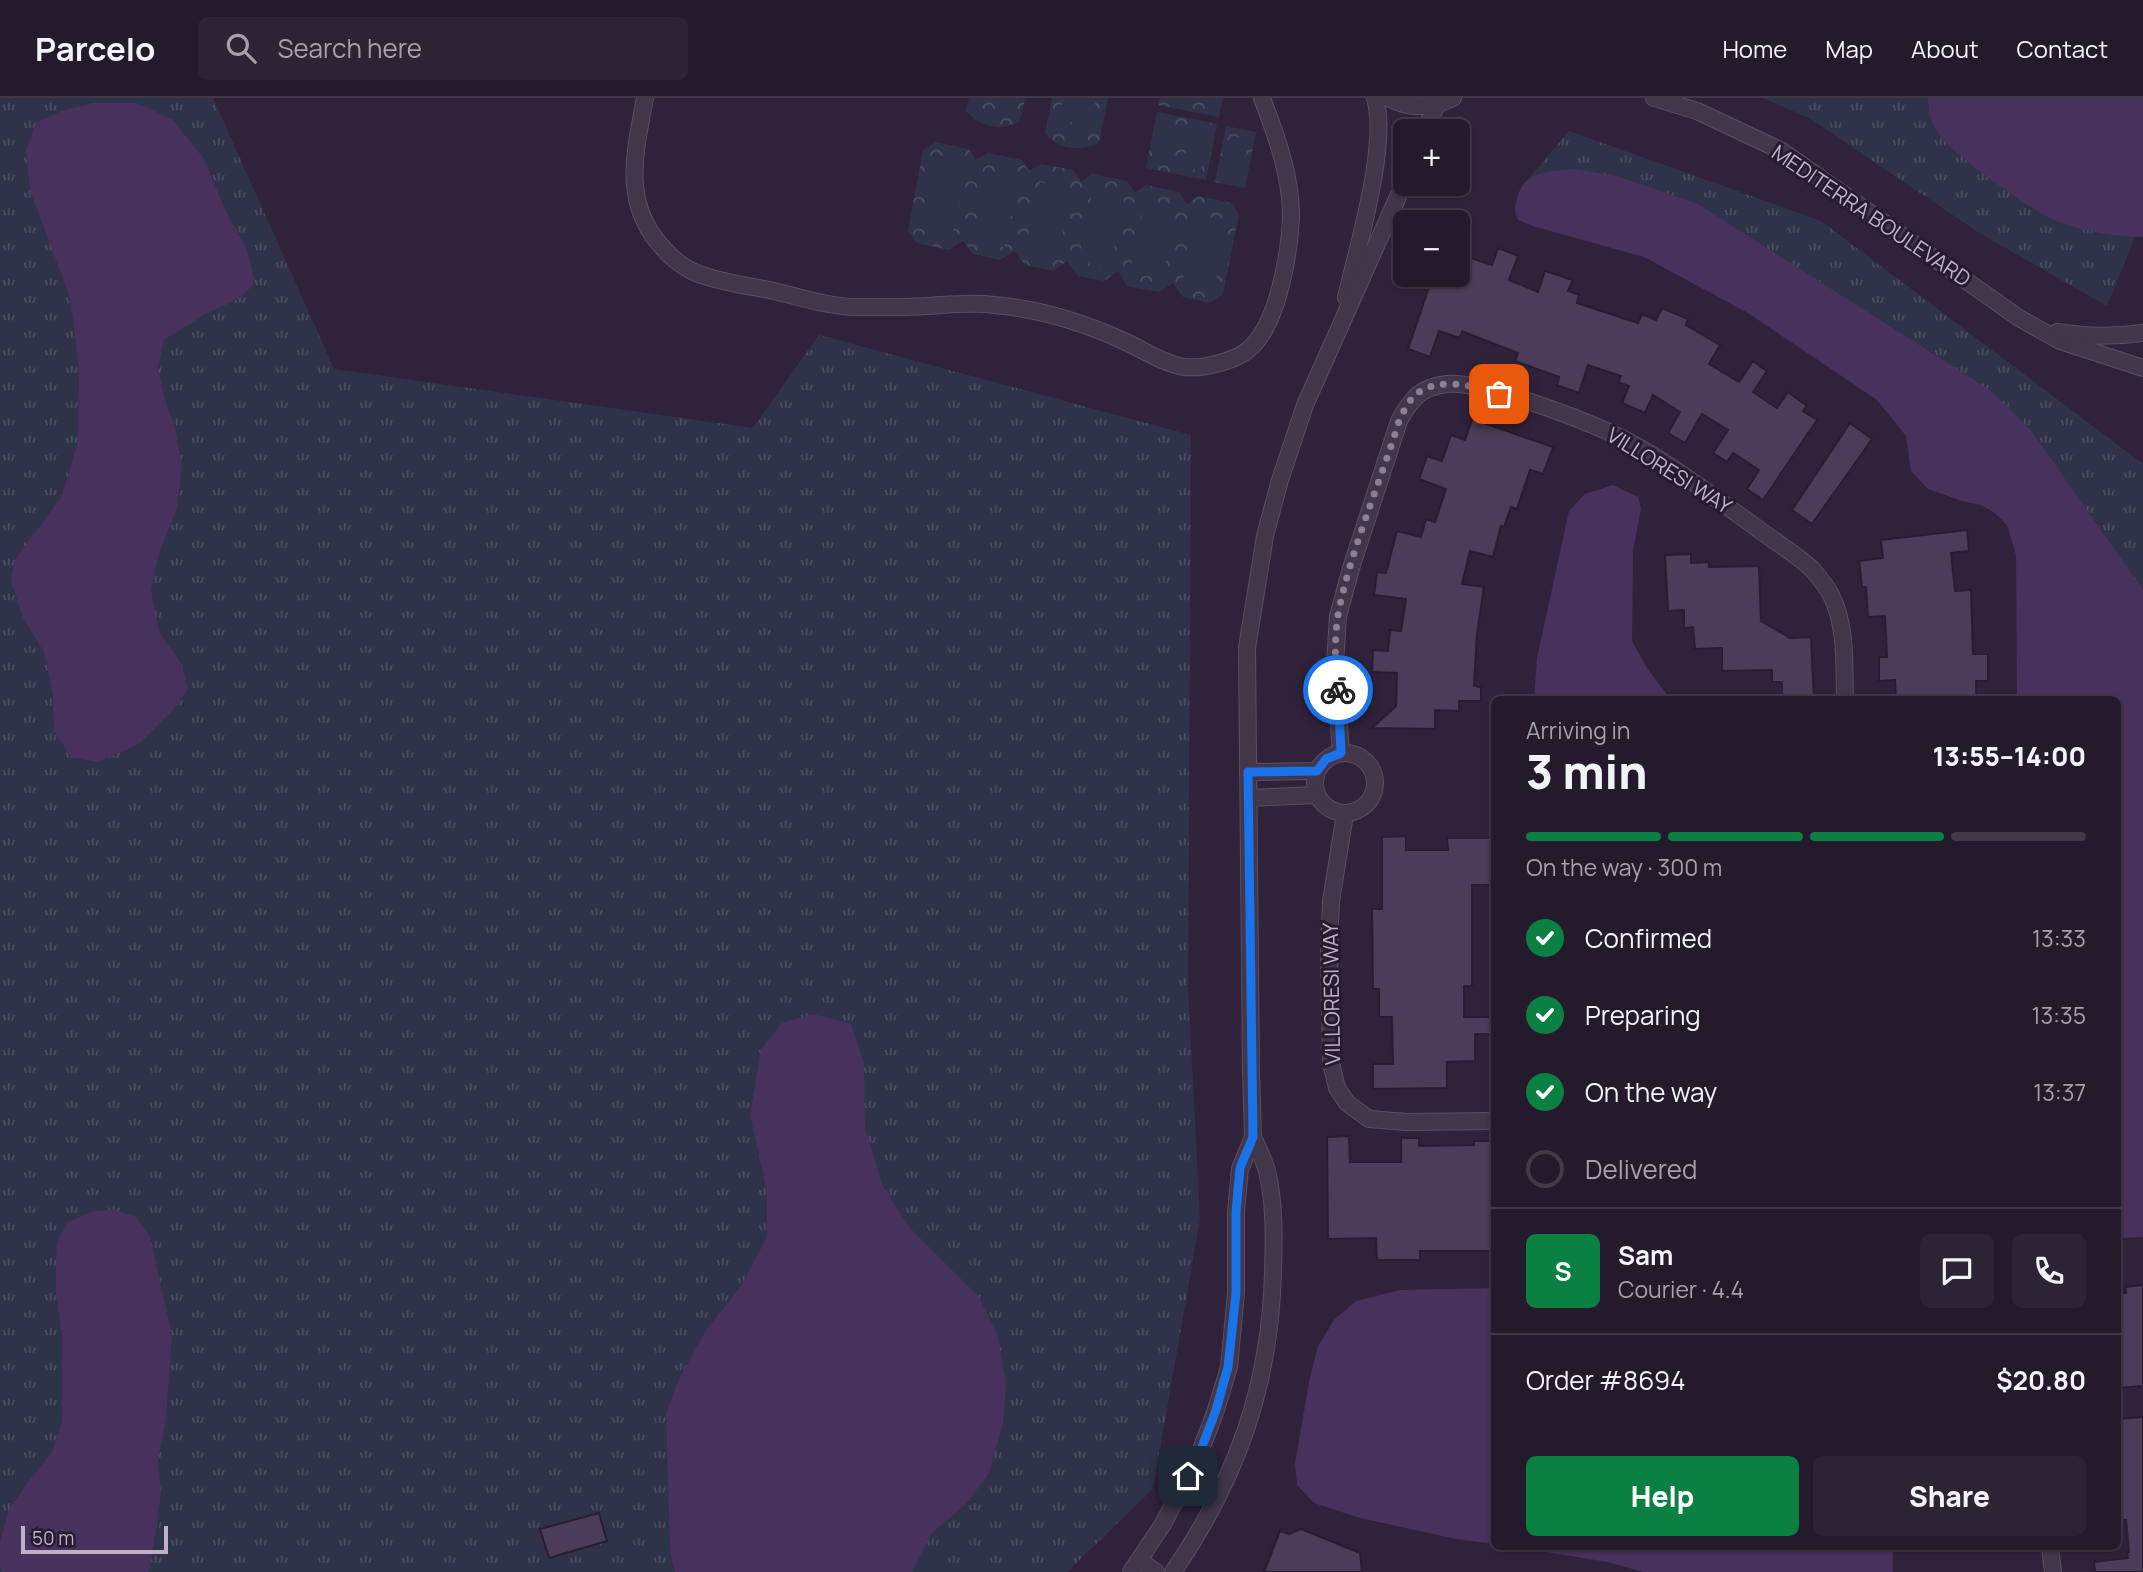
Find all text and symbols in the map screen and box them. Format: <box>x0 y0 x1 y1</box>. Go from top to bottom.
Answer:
search box <box>198 17 688 80</box>
text: Parcelo <box>35 26 156 71</box>
icon: search <box>222 29 260 67</box>
text: Search here <box>278 30 422 66</box>
text: Home <box>1722 32 1787 65</box>
text: Map <box>1825 32 1873 65</box>
text: About <box>1911 32 1979 65</box>
text: Contact <box>2017 32 2108 65</box>
map controls <box>1393 119 1470 287</box>
button: + <box>1393 119 1470 196</box>
street label: MEDITERRA BOULEVARD <box>1767 138 1977 292</box>
button: − <box>1393 210 1470 287</box>
pin <box>1469 364 1529 424</box>
icon: bag <box>1480 375 1518 413</box>
street label: VILLORESI WAY <box>1602 421 1738 520</box>
courier <box>1303 655 1373 725</box>
icon: bike <box>1319 671 1357 709</box>
text: Arriving in <box>1526 714 1631 746</box>
text: 13:55–14:00 <box>1933 738 2086 774</box>
text: 3 min <box>1526 740 1647 803</box>
text: On the way · 300 m <box>1526 851 1722 883</box>
icon: check <box>1526 919 1564 957</box>
text: Confirmed <box>1585 920 1712 956</box>
street label: VILLORESI WAY <box>1316 922 1346 1065</box>
text: 13:33 <box>2032 922 2086 954</box>
icon: check <box>1526 996 1564 1034</box>
text: Preparing <box>1585 997 1701 1033</box>
text: 13:35 <box>2031 999 2086 1031</box>
icon: check <box>1526 1073 1564 1111</box>
text: On the way <box>1585 1074 1717 1110</box>
text: 13:37 <box>2033 1076 2086 1108</box>
text: Delivered <box>1585 1151 1697 1187</box>
button: chat <box>1920 1234 1994 1308</box>
button: phone <box>2012 1234 2086 1308</box>
text: Sam <box>1618 1237 1673 1273</box>
text: S <box>1554 1253 1572 1289</box>
text: Courier · 4.4 <box>1618 1273 1744 1305</box>
text: Order #8694 <box>1526 1362 1685 1398</box>
text: $20.80 <box>1996 1362 2086 1398</box>
pin <box>1158 1446 1218 1506</box>
button: Help <box>1526 1456 1799 1536</box>
button: Share <box>1813 1456 2086 1536</box>
icon: home <box>1169 1457 1207 1495</box>
scale bar <box>21 1523 168 1555</box>
text: 50 m <box>32 1525 74 1551</box>

